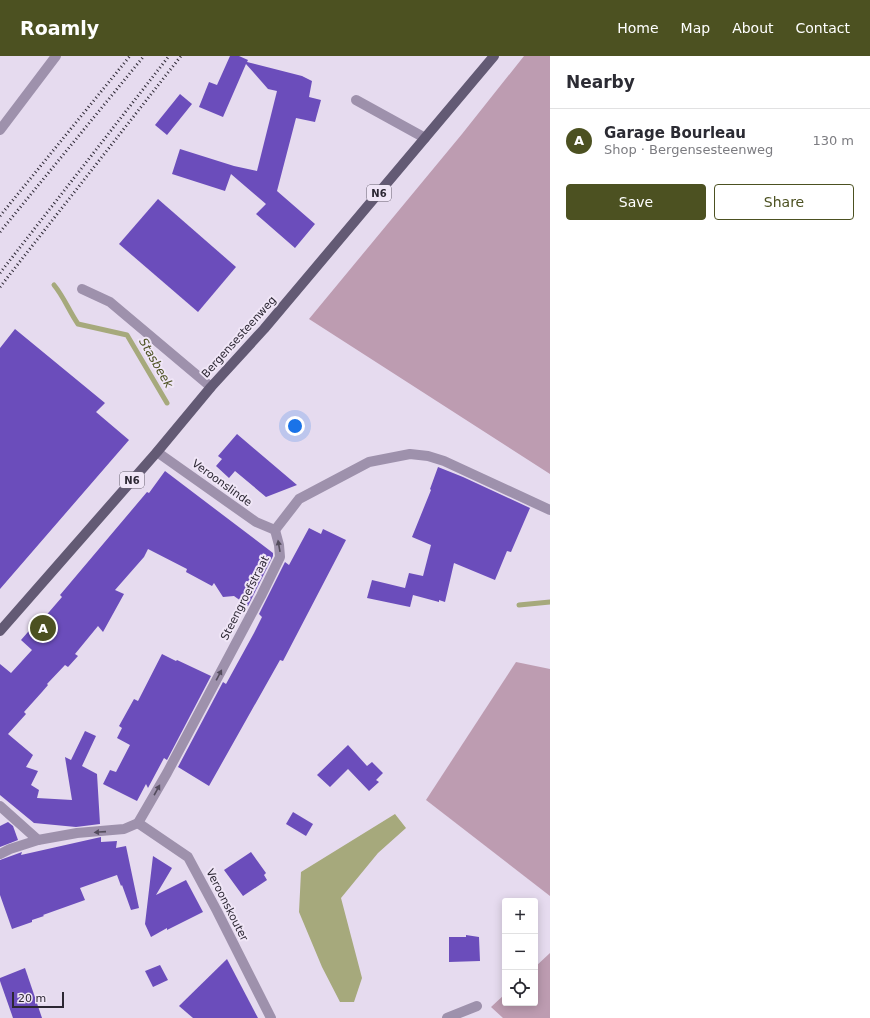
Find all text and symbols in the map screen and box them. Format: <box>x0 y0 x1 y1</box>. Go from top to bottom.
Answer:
text: Roamly <box>20 17 99 39</box>
text: Home <box>617 20 659 36</box>
text: Map <box>681 20 710 36</box>
text: About <box>732 20 774 36</box>
text: Contact <box>796 20 850 36</box>
text: Nearby <box>566 72 635 92</box>
text: Garage Bourleau <box>604 124 746 142</box>
text: A <box>574 133 584 148</box>
text: 130 m <box>812 133 854 148</box>
text: Shop · Bergensesteenweg <box>604 142 773 157</box>
button: Save <box>566 184 706 220</box>
button: Share <box>714 184 854 220</box>
road number: N6 <box>367 185 391 201</box>
street label: Bergensesteenweg <box>199 294 279 380</box>
water label: Stasbeek <box>136 336 176 391</box>
your location <box>285 416 305 436</box>
street label: Veroonslinde <box>190 457 255 509</box>
road number: N6 <box>120 472 144 488</box>
one-way arrow <box>276 540 282 552</box>
street label: Steengroefstraat <box>218 553 272 642</box>
pin: A <box>30 613 56 643</box>
one-way arrow <box>216 669 222 681</box>
one-way arrow <box>154 784 161 795</box>
one-way arrow <box>94 828 107 835</box>
street label: Veroonskouter <box>203 867 251 944</box>
map controls <box>502 898 538 1006</box>
button: + <box>502 898 538 934</box>
button: − <box>502 934 538 970</box>
button: locate <box>502 970 538 1006</box>
scale bar <box>12 990 64 1009</box>
text: 20 m <box>18 992 46 1005</box>

